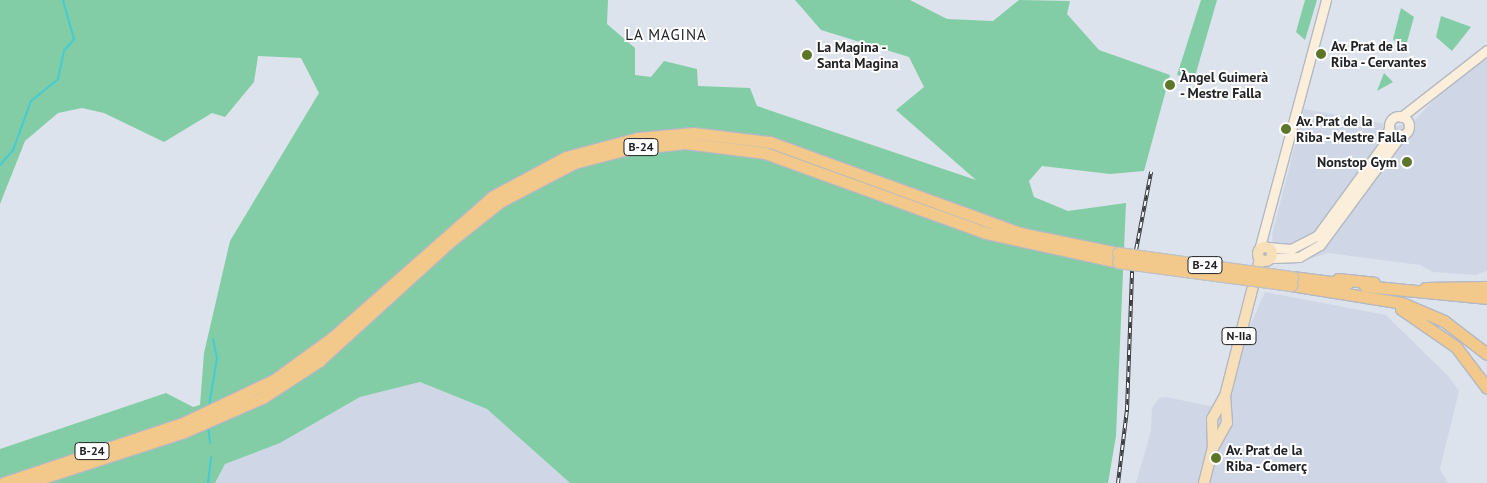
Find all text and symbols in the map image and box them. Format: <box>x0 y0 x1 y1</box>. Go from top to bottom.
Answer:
district label: LA MAGINA <box>624 26 708 44</box>
place label: Av. Prat de la Riba - Cervantes <box>1331 38 1428 70</box>
place label: La Magina - Santa Magina <box>817 39 898 72</box>
marker: Av. Prat de la Riba - Cervantes <box>1315 48 1327 60</box>
marker: La Magina - Santa Magina <box>801 49 813 61</box>
place label: Àngel Guimerà - Mestre Falla <box>1180 69 1268 102</box>
marker: Àngel Guimerà - Mestre Falla <box>1164 79 1176 91</box>
place label: Av. Prat de la Riba - Mestre Falla <box>1296 113 1409 146</box>
marker: Av. Prat de la Riba - Mestre Falla <box>1280 123 1292 135</box>
road number: B-24 <box>622 138 660 156</box>
place label: Nonstop Gym <box>1317 154 1397 170</box>
marker: Nonstop Gym <box>1401 156 1413 168</box>
road number: B-24 <box>1186 256 1224 274</box>
road number: N-IIa <box>1222 326 1256 346</box>
road number: B-24 <box>73 442 111 461</box>
place label: Av. Prat de la Riba - Comerç <box>1226 442 1309 474</box>
marker: Av. Prat de la Riba - Comerç <box>1210 452 1222 464</box>

